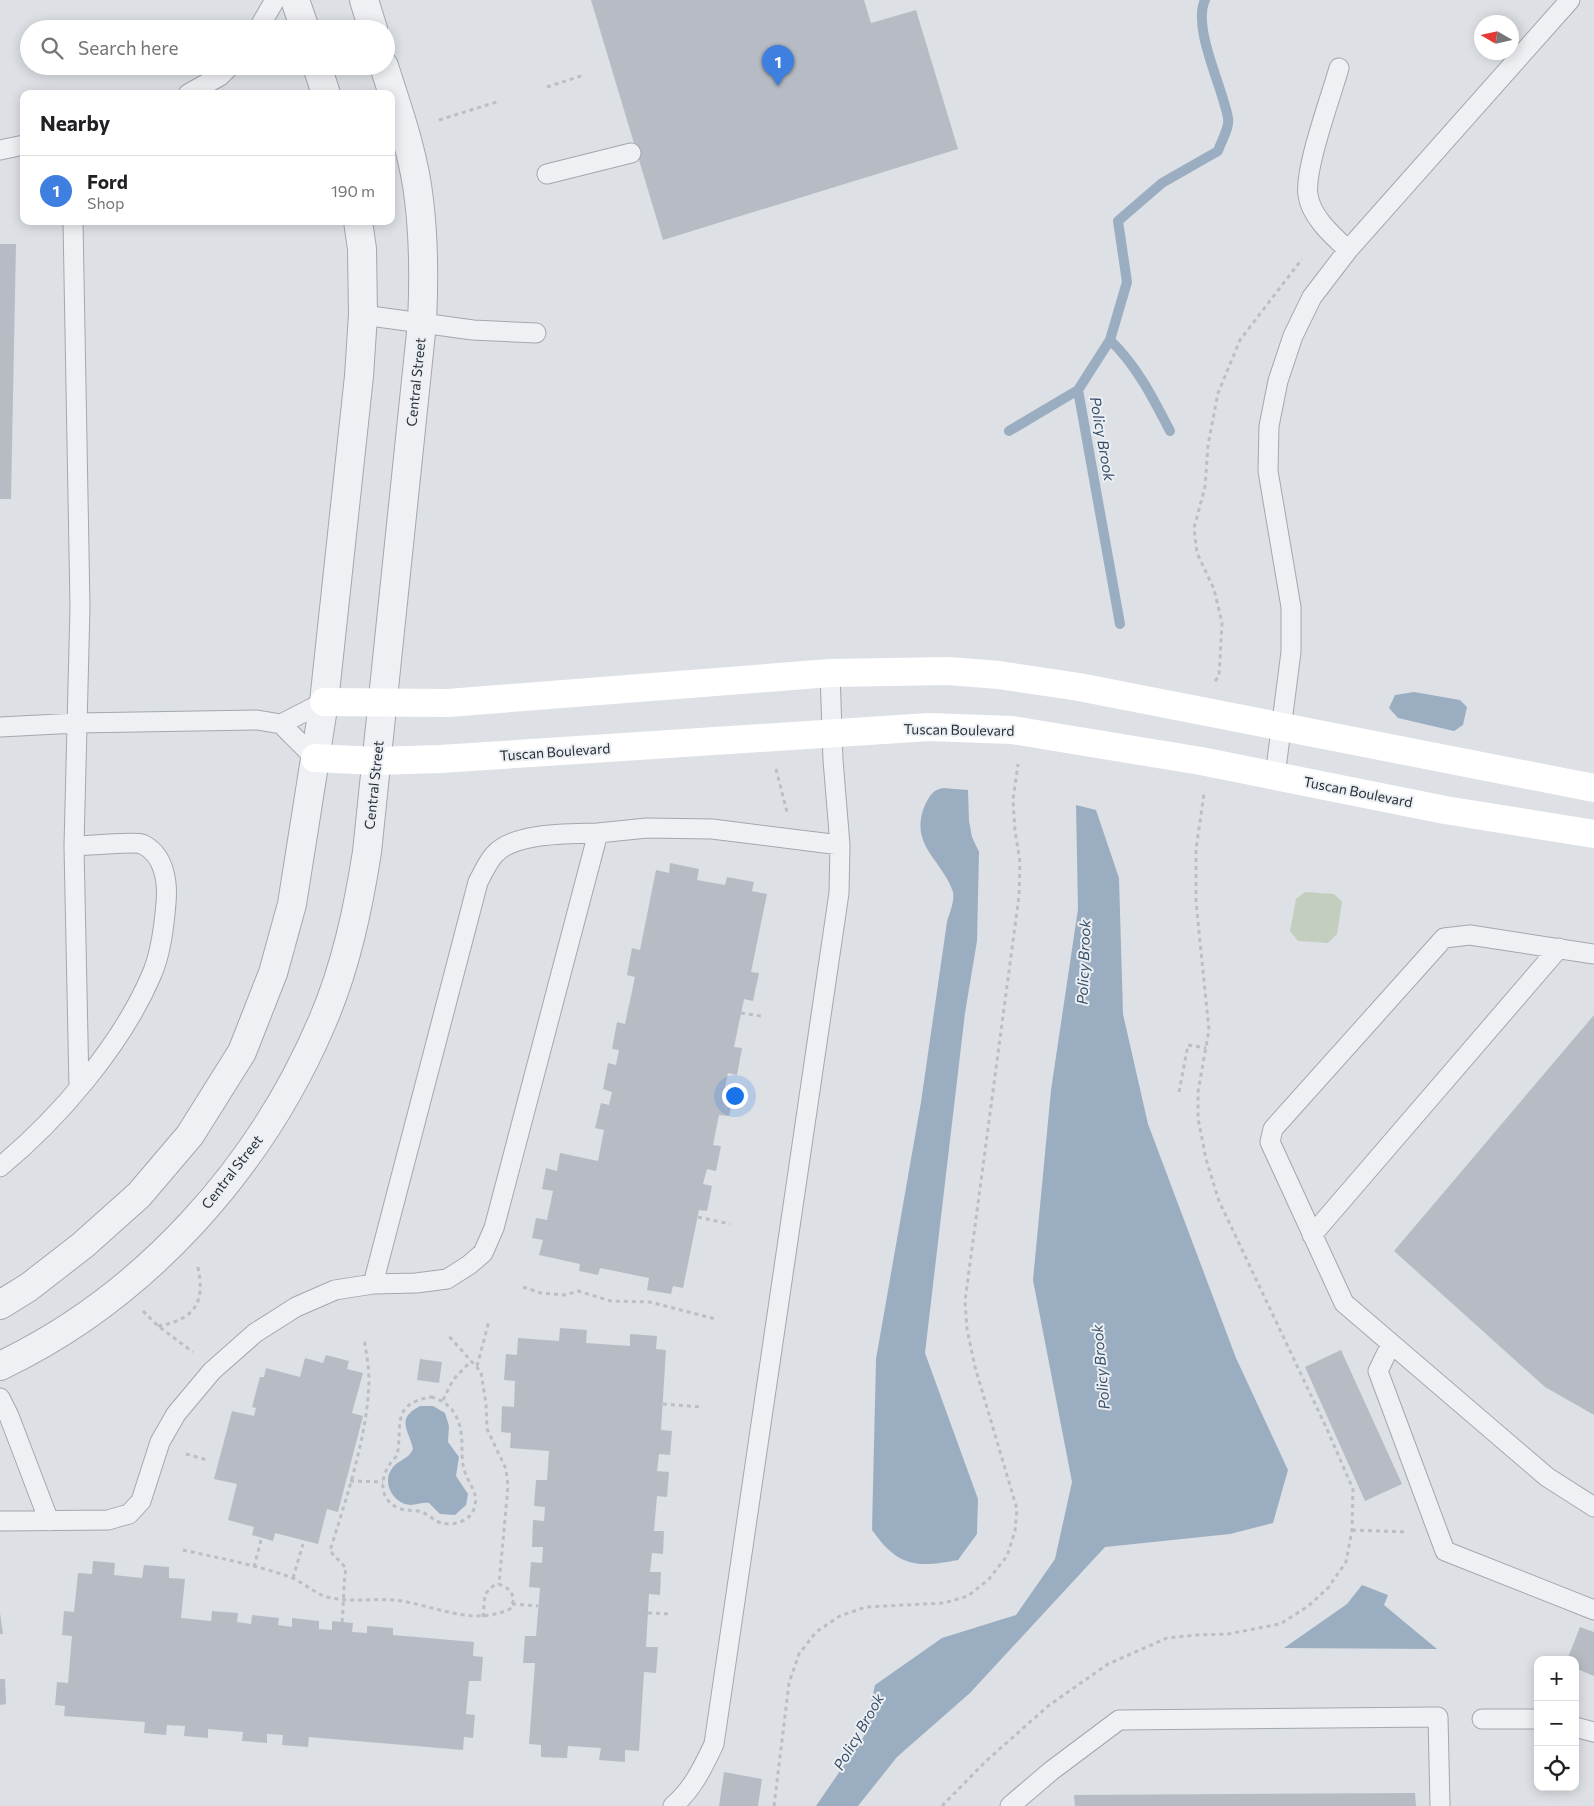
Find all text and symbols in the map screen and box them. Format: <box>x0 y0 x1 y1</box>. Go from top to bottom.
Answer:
north arrow <box>1474 15 1519 60</box>
search box <box>20 20 395 75</box>
icon: search <box>38 34 66 62</box>
text: Search here <box>78 36 178 59</box>
pin: 1 <box>762 45 794 86</box>
text: Nearby <box>40 110 110 135</box>
text: Ford <box>87 170 128 193</box>
text: 1 <box>52 181 60 200</box>
text: 190 m <box>331 181 375 200</box>
text: Shop <box>87 193 125 212</box>
street label: Central Street <box>402 336 429 427</box>
water label: Policy Brook <box>1087 395 1119 483</box>
street label: Tuscan Boulevard <box>904 720 1015 739</box>
street label: Central Street <box>360 739 387 830</box>
street label: Tuscan Boulevard <box>499 739 611 764</box>
street label: Tuscan Boulevard <box>1302 773 1414 810</box>
water label: Policy Brook <box>1073 918 1094 1005</box>
your location <box>722 1083 748 1109</box>
street label: Central Street <box>197 1131 266 1212</box>
water label: Policy Brook <box>1087 1323 1113 1410</box>
map controls <box>1534 1656 1579 1791</box>
button: + <box>1534 1656 1579 1701</box>
water label: Policy Brook <box>829 1689 888 1773</box>
button: − <box>1534 1701 1579 1746</box>
button: locate <box>1534 1746 1579 1791</box>

